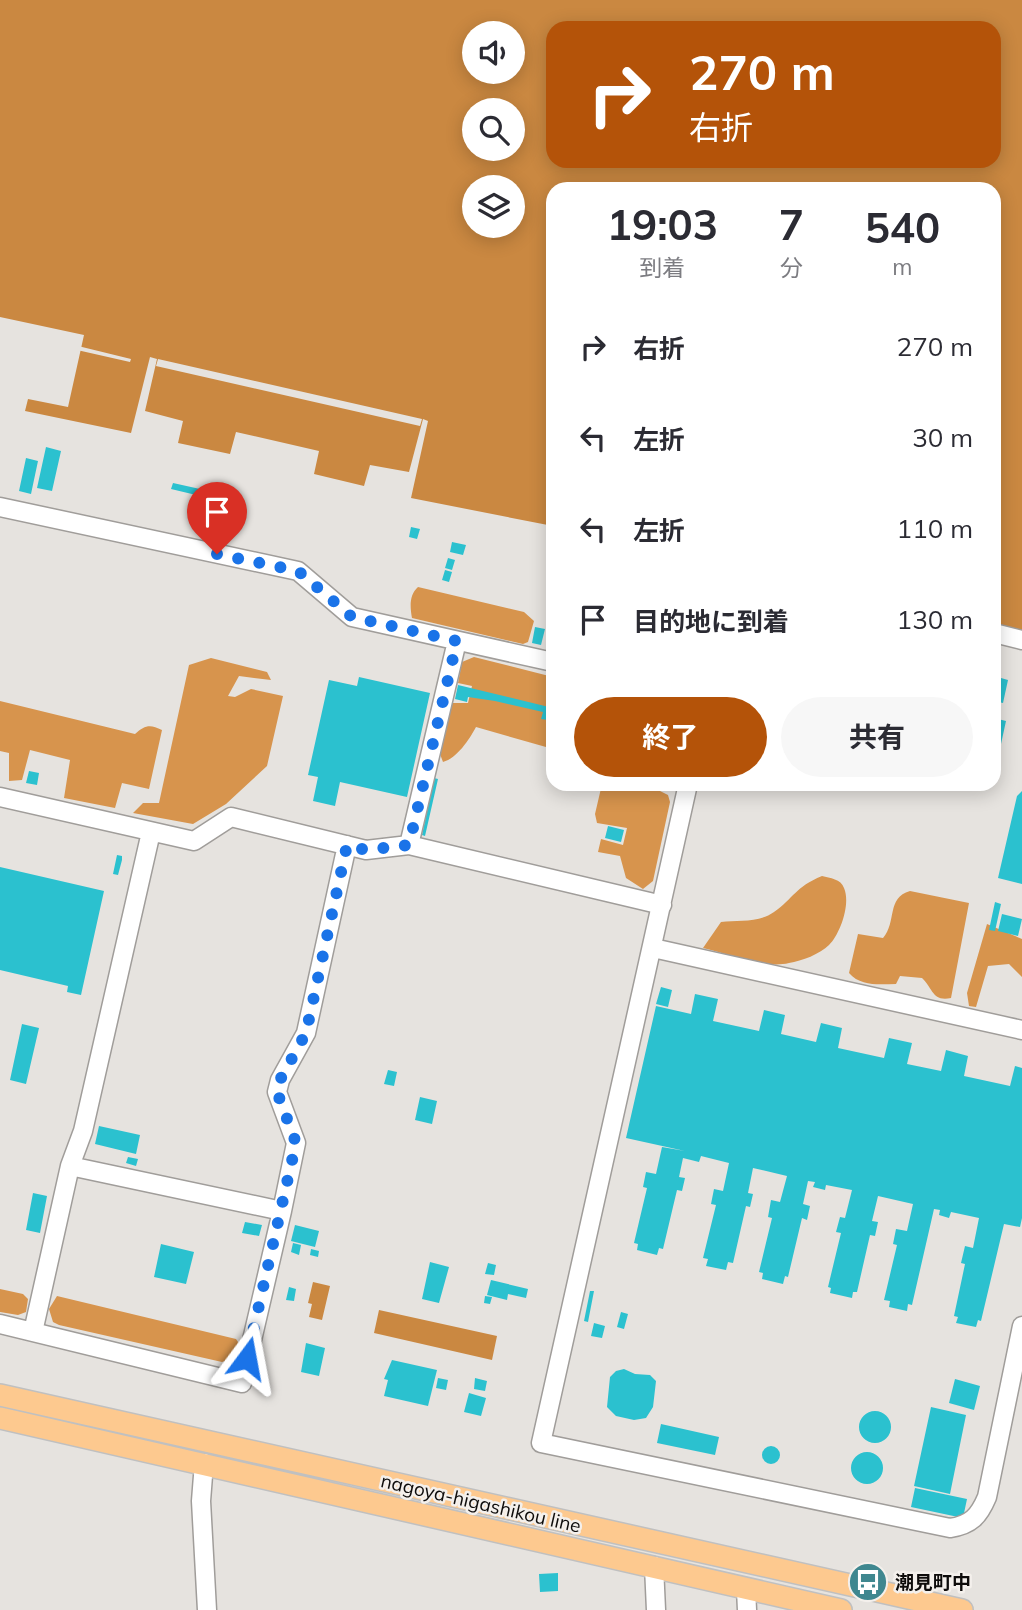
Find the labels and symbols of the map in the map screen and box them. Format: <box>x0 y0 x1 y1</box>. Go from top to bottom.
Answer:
pin <box>187 482 247 554</box>
position arrow <box>210 1321 284 1395</box>
street label: nagoya-higashikou line <box>379 1468 583 1538</box>
bus stop icon: 潮見町中 <box>847 1561 889 1603</box>
place label: 潮見町中 <box>895 1570 971 1594</box>

